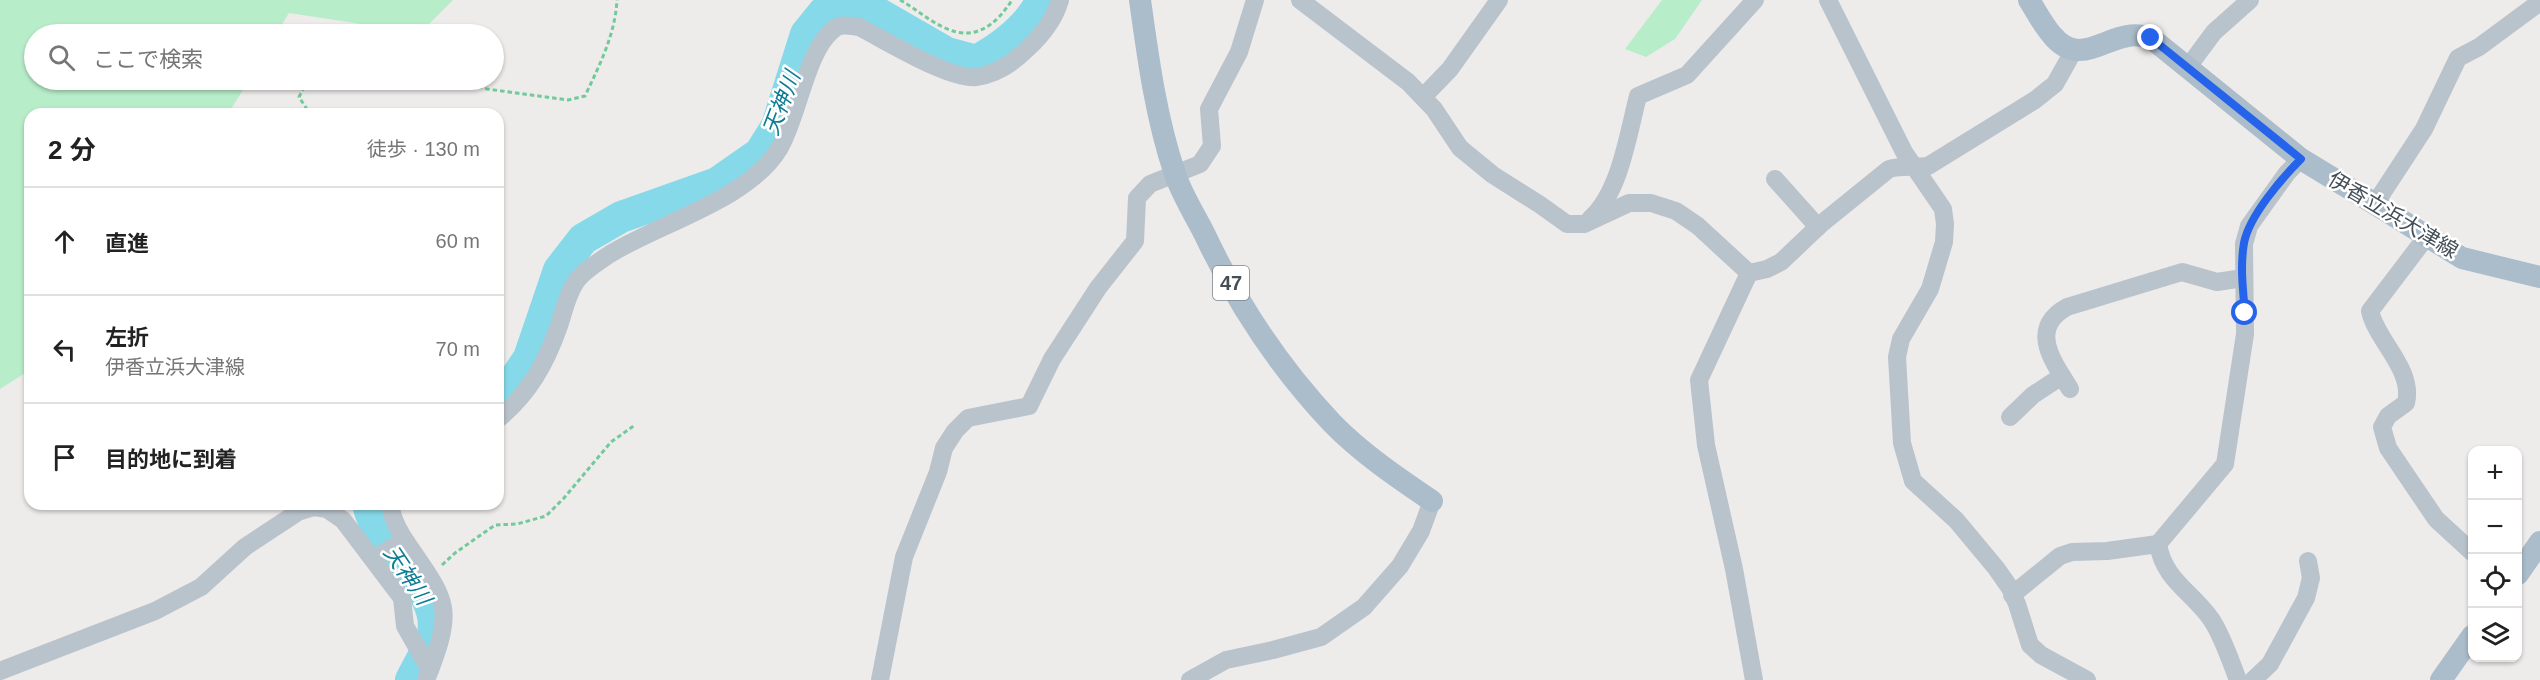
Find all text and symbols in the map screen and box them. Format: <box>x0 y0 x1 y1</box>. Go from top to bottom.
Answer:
search box <box>24 24 504 90</box>
route end <box>2137 24 2163 50</box>
icon: search <box>45 41 78 74</box>
text: ここで検索 <box>93 47 203 72</box>
water label: 天神川 <box>758 66 806 138</box>
text: 2 分 <box>48 135 96 165</box>
text: 徒歩 · 130 m <box>367 138 480 160</box>
street label: 伊香立浜大津線 <box>2324 167 2462 262</box>
icon: ahead <box>48 225 81 258</box>
text: 60 m <box>436 230 480 252</box>
text: 直進 <box>105 231 149 256</box>
road number: 47 <box>1213 266 1249 300</box>
route start <box>2231 299 2257 325</box>
text: 左折 <box>105 325 149 350</box>
icon: left <box>48 333 81 366</box>
text: 70 m <box>436 338 480 360</box>
text: 伊香立浜大津線 <box>105 356 245 378</box>
icon: arrive <box>48 441 81 474</box>
map controls <box>2468 446 2522 662</box>
button: + <box>2468 446 2522 500</box>
text: 目的地に到着 <box>105 447 237 472</box>
button: − <box>2468 500 2522 554</box>
water label: 天神川 <box>379 541 438 611</box>
button: locate <box>2468 554 2522 608</box>
button: layers <box>2468 608 2522 662</box>

